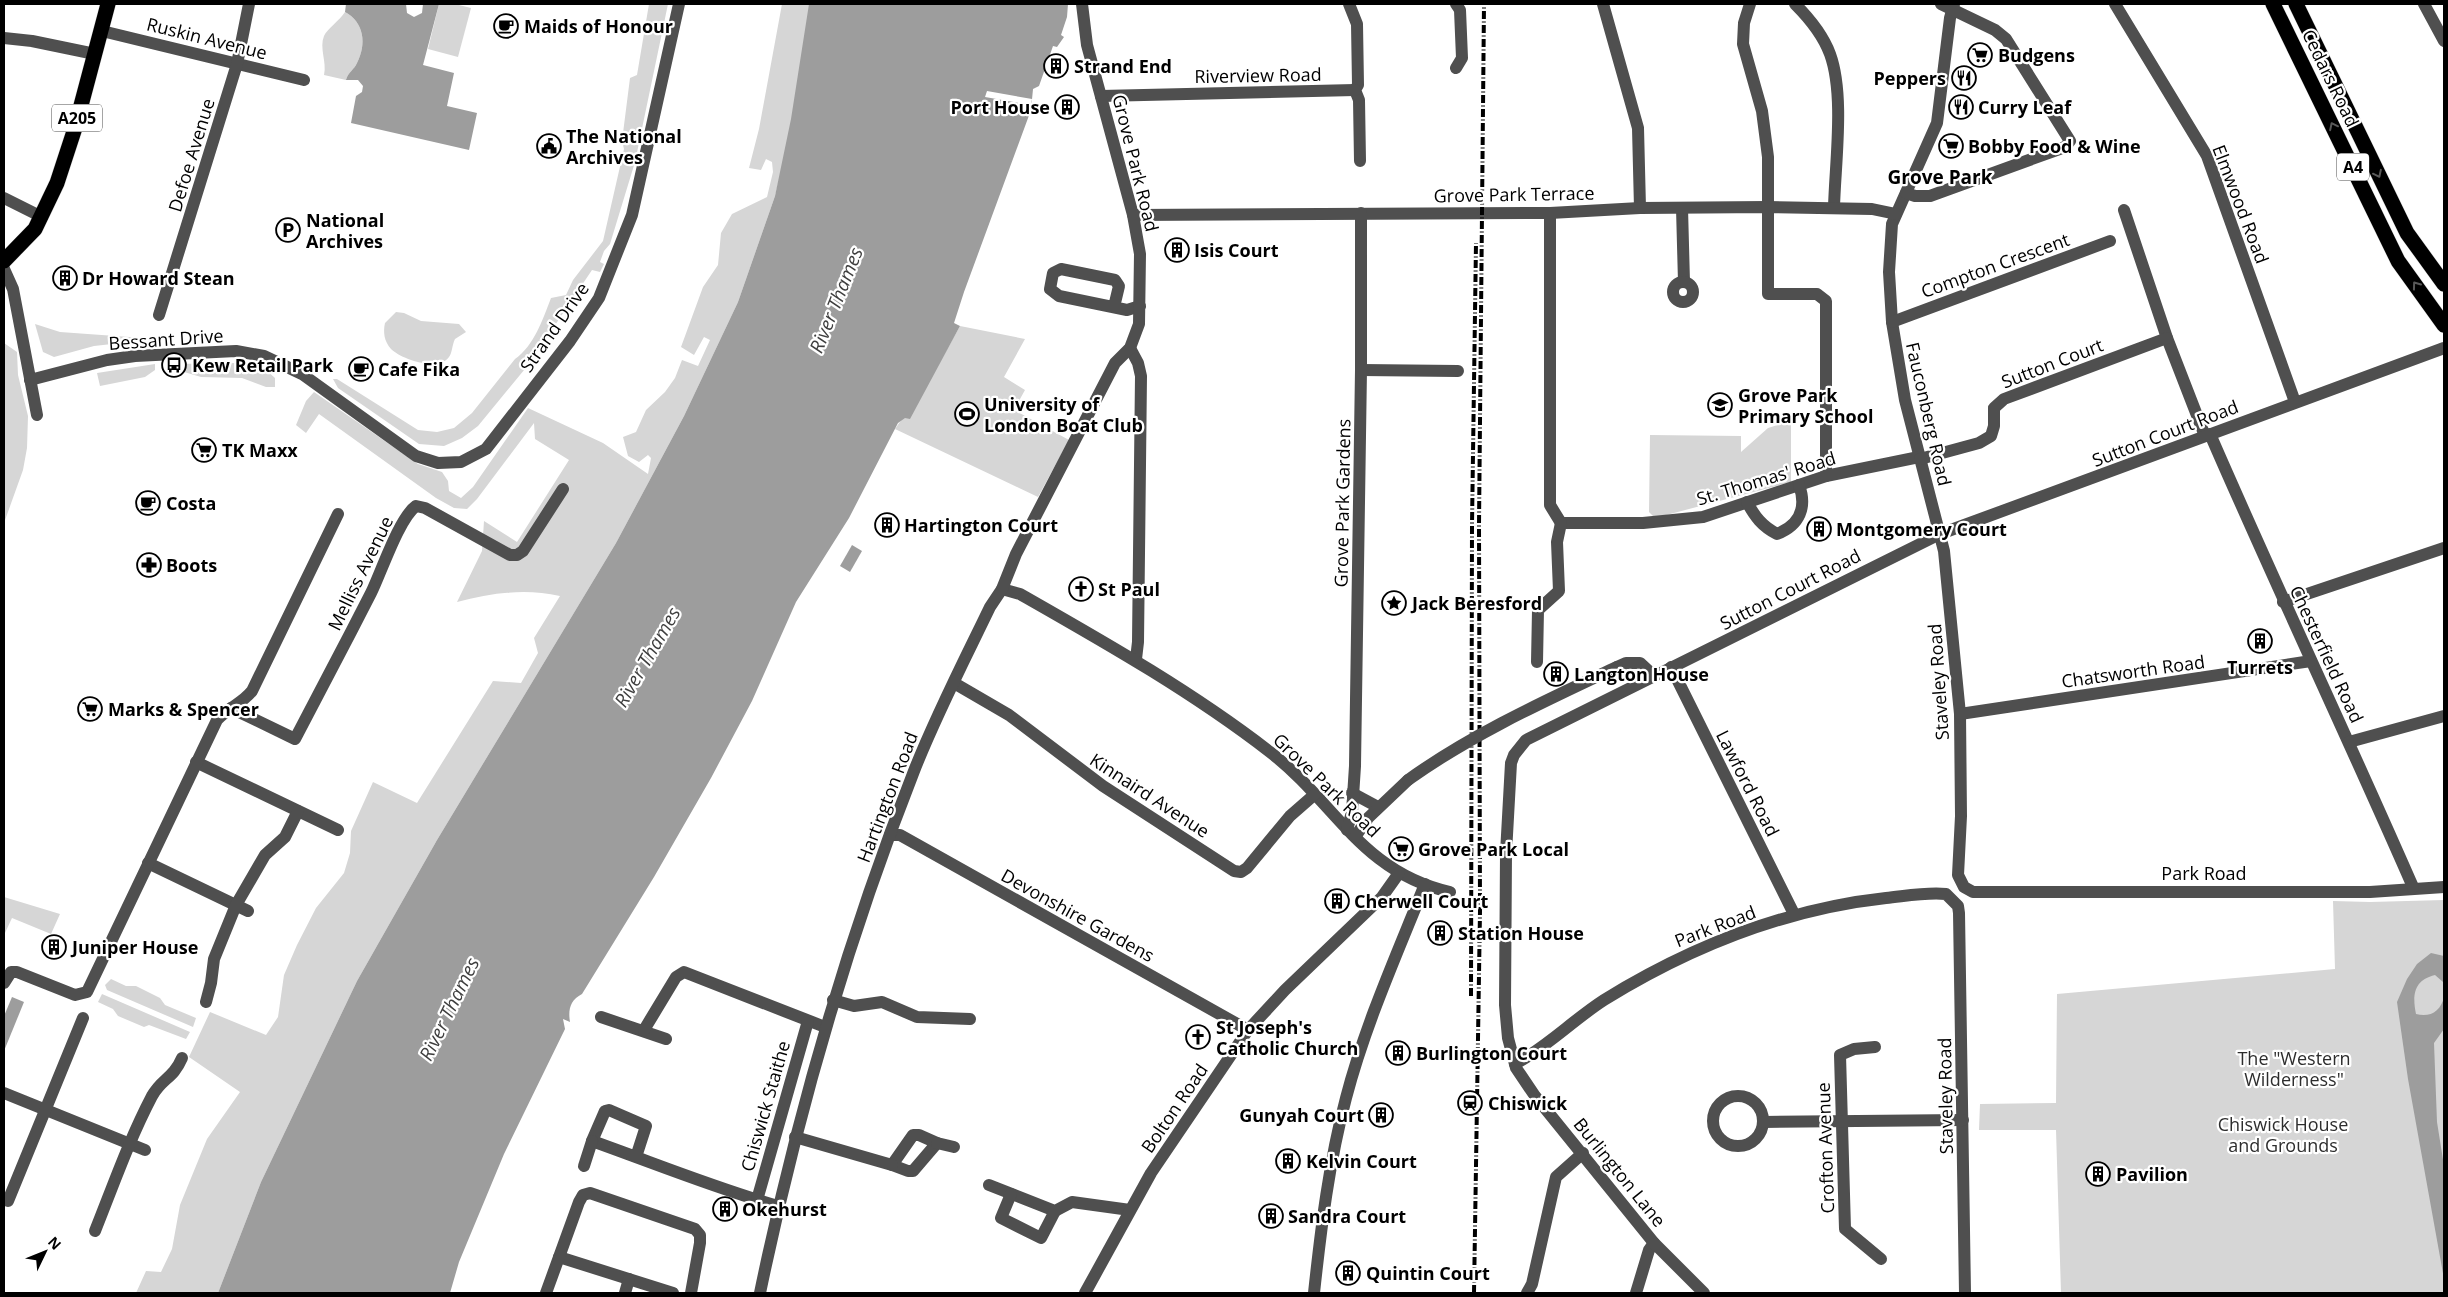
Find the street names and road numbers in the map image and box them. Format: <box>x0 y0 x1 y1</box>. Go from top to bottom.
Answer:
street label: Ruskin Avenue <box>144 11 270 65</box>
street label: Cedars Road <box>2297 25 2365 131</box>
street label: Riverview Road <box>1194 62 1322 88</box>
street label: Grove Park Road <box>1107 92 1165 234</box>
street label: Defoe Avenue <box>162 95 220 215</box>
road number: A205 <box>52 105 102 132</box>
street label: Elmwood Road <box>2207 141 2275 267</box>
road number: A4 <box>2337 154 2369 180</box>
street label: Grove Park Terrace <box>1433 181 1595 207</box>
street label: Compton Crescent <box>1917 227 2073 303</box>
street label: Strand Drive <box>514 277 594 377</box>
street label: Bessant Drive <box>108 323 224 355</box>
street label: Sutton Court <box>1998 333 2106 393</box>
street label: Fauconberg Road <box>1901 340 1957 488</box>
street label: Sutton Court Road <box>2088 394 2242 472</box>
street label: Grove Park Gardens <box>1329 419 1355 587</box>
street label: St. Thomas' Road <box>1693 445 1839 511</box>
street label: Melliss Avenue <box>322 512 398 634</box>
street label: Sutton Court Road <box>1716 543 1864 635</box>
street label: Chesterfield Road <box>2285 581 2369 727</box>
street label: Staveley Road <box>1922 623 1954 741</box>
street label: Chatsworth Road <box>2060 649 2206 693</box>
street label: Lawford Road <box>1711 726 1785 840</box>
street label: Hartington Road <box>851 728 923 866</box>
street label: Grove Park Road <box>1268 728 1386 842</box>
street label: Kinnaird Avenue <box>1086 747 1214 843</box>
street label: Park Road <box>2161 861 2247 885</box>
street label: Devonshire Gardens <box>997 863 1159 967</box>
street label: Park Road <box>1671 900 1759 952</box>
street label: Staveley Road <box>1932 1037 1958 1155</box>
street label: Chiswick Staithe <box>735 1038 795 1174</box>
street label: Bolton Road <box>1135 1059 1213 1157</box>
street label: Crofton Avenue <box>1811 1082 1839 1214</box>
street label: Burlington Lane <box>1569 1113 1671 1231</box>

